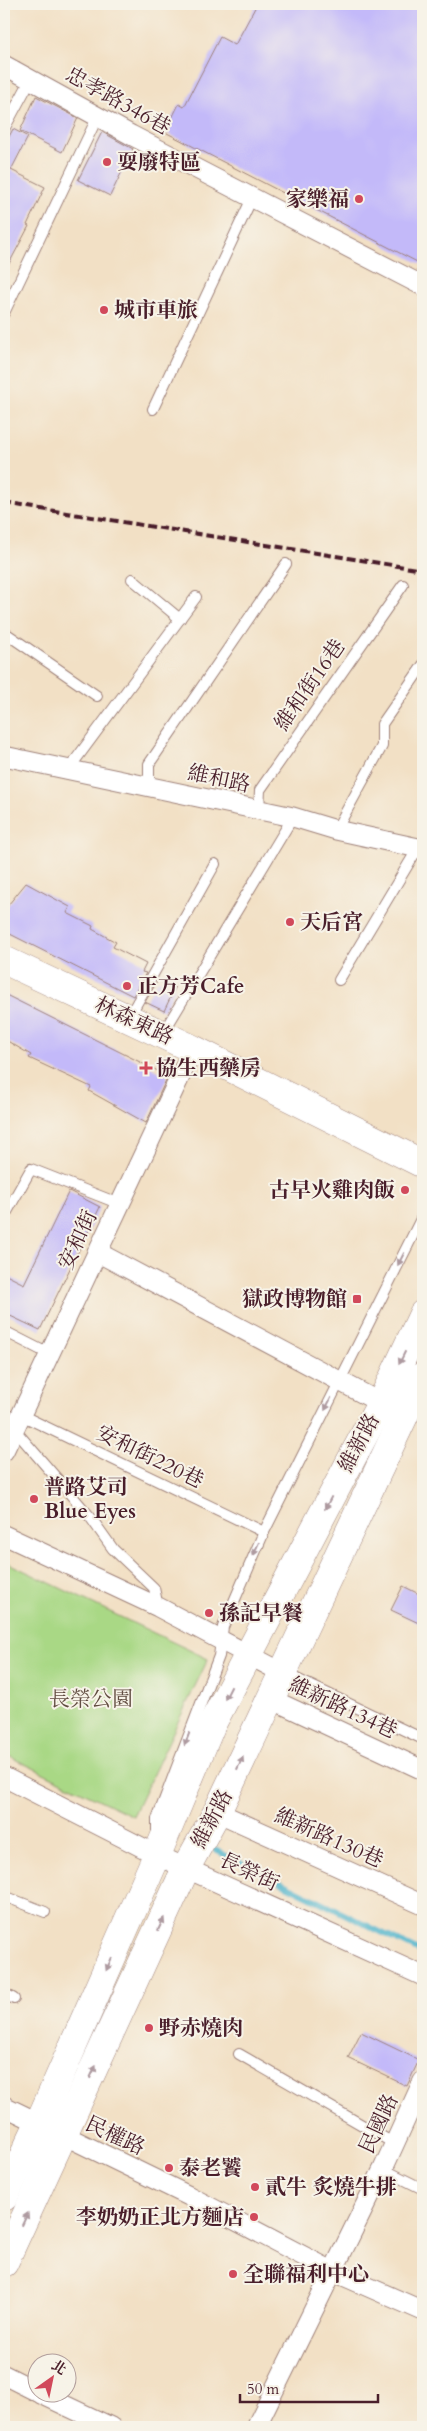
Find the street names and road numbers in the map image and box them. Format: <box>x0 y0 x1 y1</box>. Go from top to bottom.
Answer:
street label: 忠孝路346巷 <box>60 60 176 142</box>
street label: 維和街16巷 <box>268 633 352 737</box>
street label: 維和路 <box>185 758 253 800</box>
street label: 林森東路 <box>90 990 178 1052</box>
street label: 安和街 <box>52 1205 104 1275</box>
street label: 維新路 <box>331 1408 387 1478</box>
street label: 安和街220巷 <box>91 1418 209 1496</box>
street label: 維新路134巷 <box>284 1670 402 1746</box>
street label: 維新路 <box>184 1784 240 1854</box>
street label: 維新路130巷 <box>270 1801 388 1875</box>
street label: 長榮街 <box>214 1846 284 1898</box>
street label: 民國路 <box>353 2089 405 2159</box>
street label: 民權路 <box>80 2110 150 2162</box>

